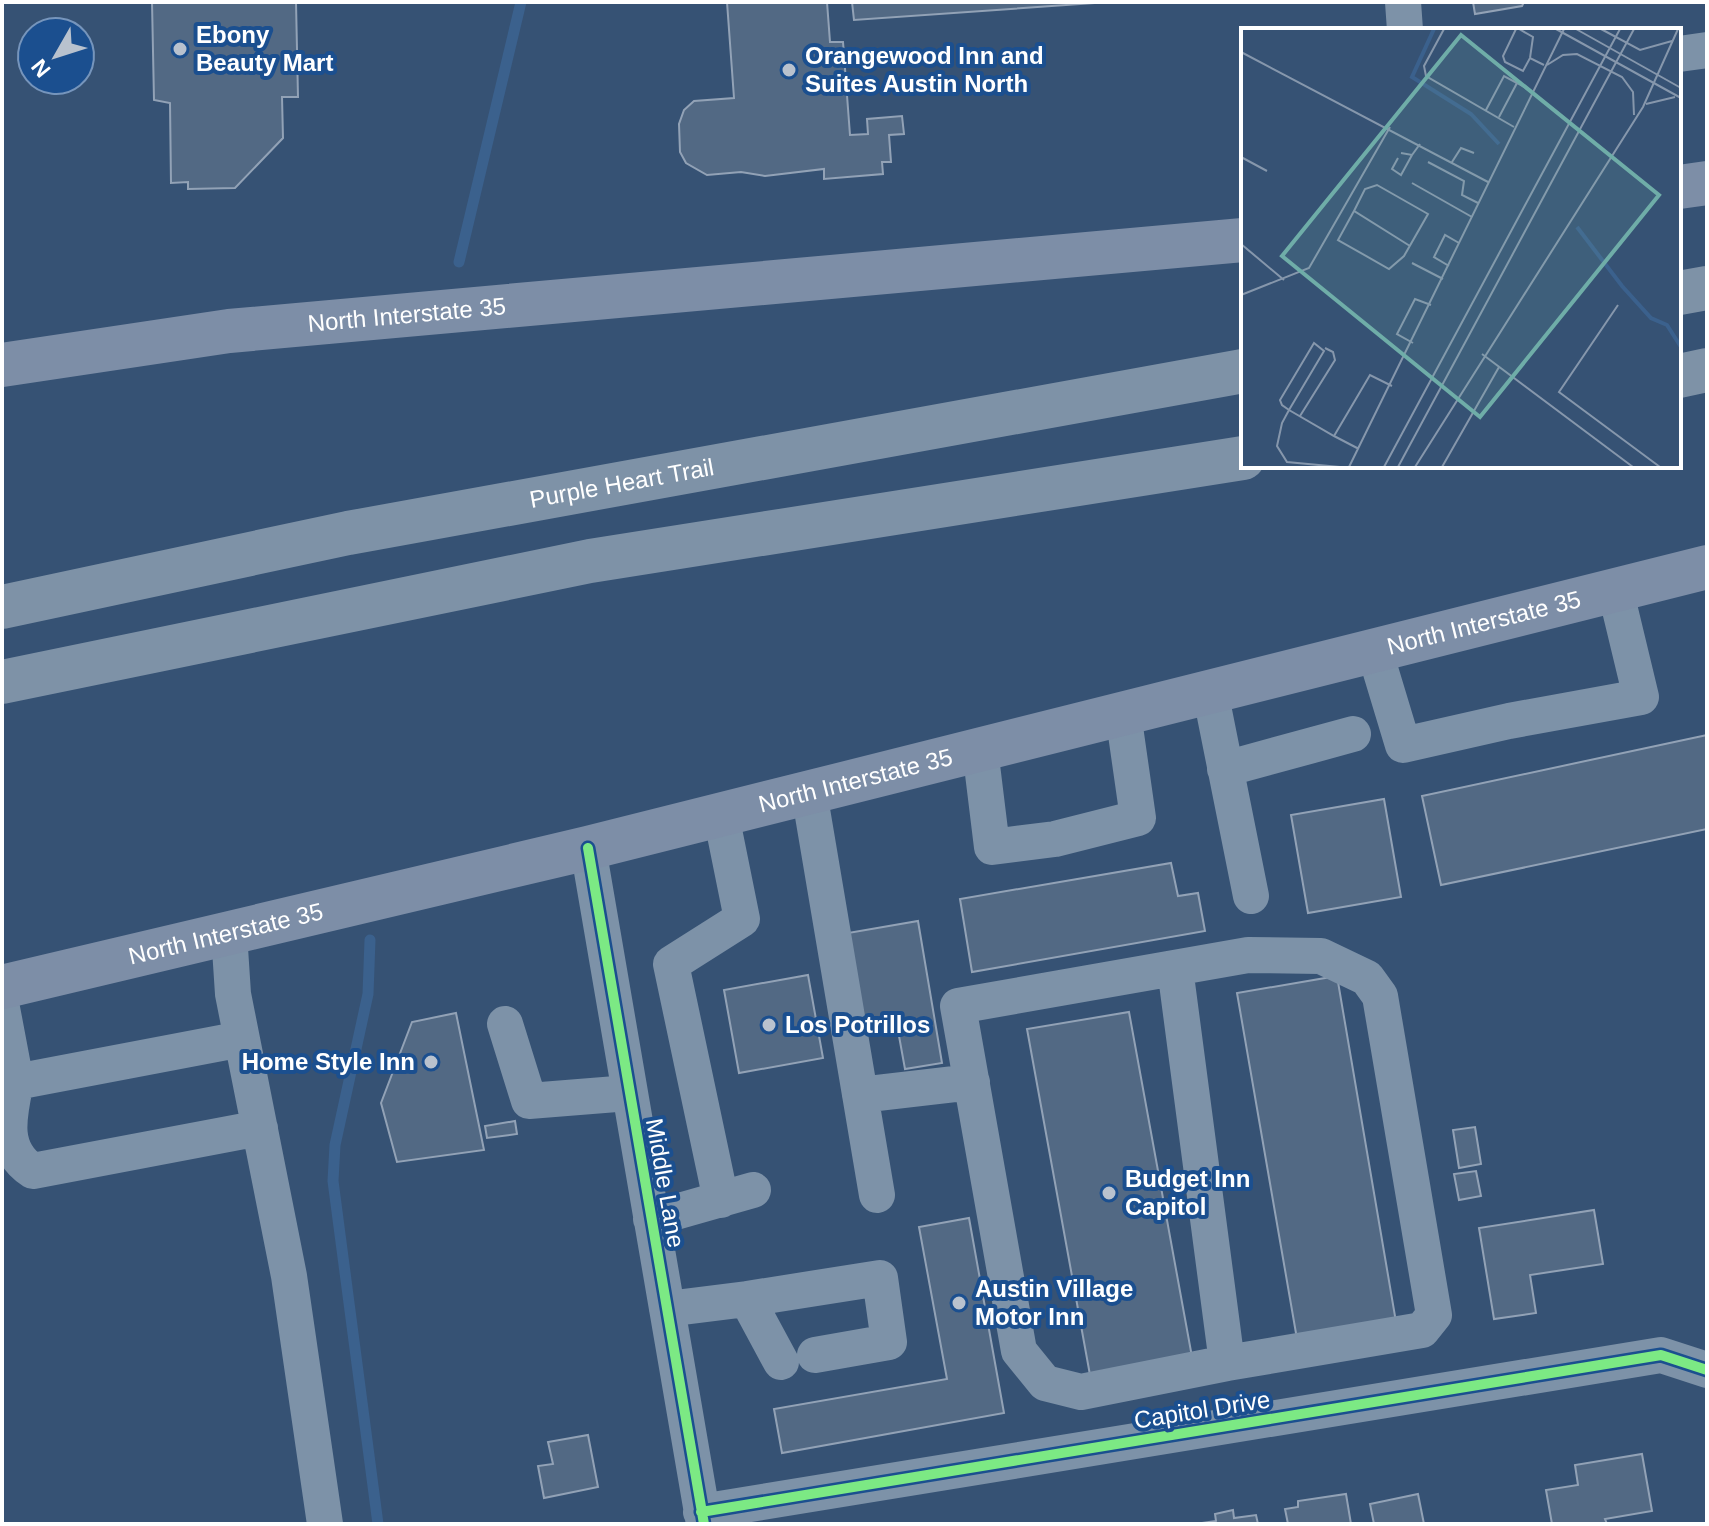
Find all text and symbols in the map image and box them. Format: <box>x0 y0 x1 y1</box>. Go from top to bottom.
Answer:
north arrow <box>16 16 96 96</box>
place label: Ebony Beauty Mart <box>196 21 333 76</box>
inset map <box>1241 28 1681 468</box>
marker: Ebony Beauty Mart <box>171 40 189 58</box>
place label: Orangewood Inn and Suites Austin North <box>805 42 1044 97</box>
text: N <box>26 54 56 82</box>
marker: Orangewood Inn and Suites Austin North <box>780 61 798 79</box>
street label: North Interstate 35 <box>306 292 507 337</box>
street label: Purple Heart Trail <box>527 453 716 513</box>
street label: North Interstate 35 <box>1384 585 1584 660</box>
street label: North Interstate 35 <box>756 743 955 818</box>
street label: North Interstate 35 <box>126 897 326 970</box>
place label: Los Potrillos <box>785 1011 930 1038</box>
marker: Los Potrillos <box>760 1016 778 1034</box>
place label: Home Style Inn <box>242 1048 415 1075</box>
marker: Home Style Inn <box>422 1053 440 1071</box>
street label: Middle Lane <box>641 1116 690 1250</box>
place label: Budget Inn Capitol <box>1125 1165 1250 1220</box>
marker: Budget Inn Capitol <box>1100 1184 1118 1202</box>
place label: Austin Village Motor Inn <box>975 1275 1133 1330</box>
marker: Austin Village Motor Inn <box>950 1294 968 1312</box>
street label: Capitol Drive <box>1132 1385 1272 1434</box>

